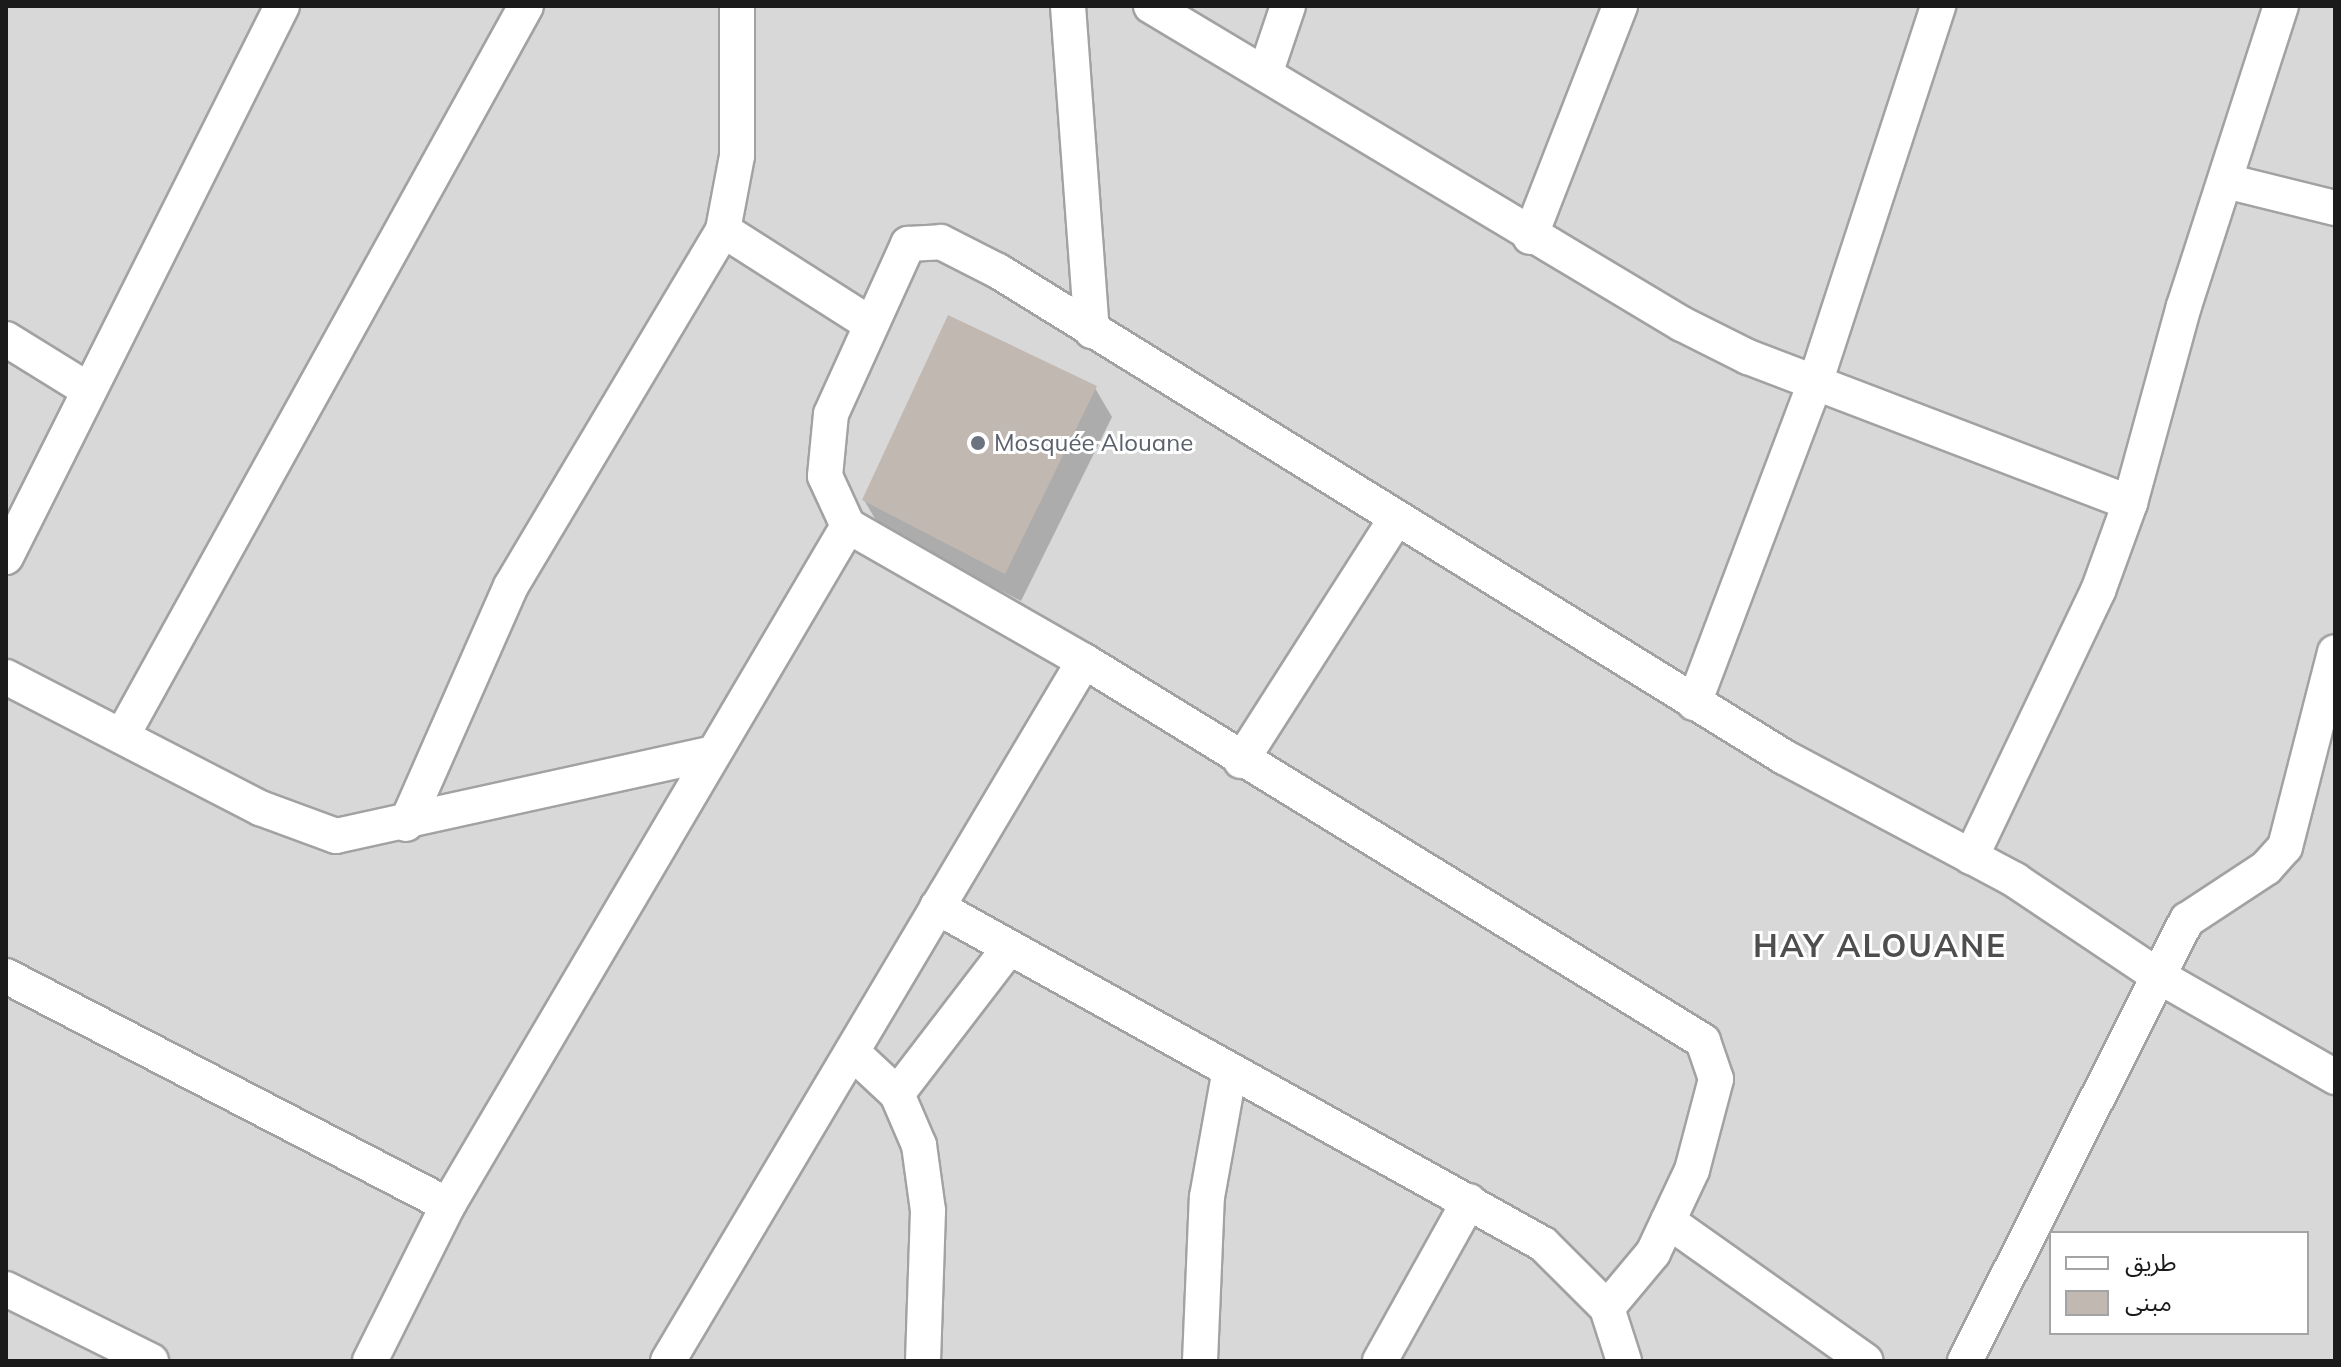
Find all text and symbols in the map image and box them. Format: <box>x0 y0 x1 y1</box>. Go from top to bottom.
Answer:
place label: Mosquée Alouane <box>994 429 1193 457</box>
marker: Mosquée Alouane <box>969 434 987 452</box>
district label: HAY ALOUANE <box>1753 926 2007 964</box>
legend <box>2049 1231 2309 1335</box>
text: طريق <box>2125 1247 2177 1277</box>
text: مبنى <box>2125 1287 2172 1317</box>

